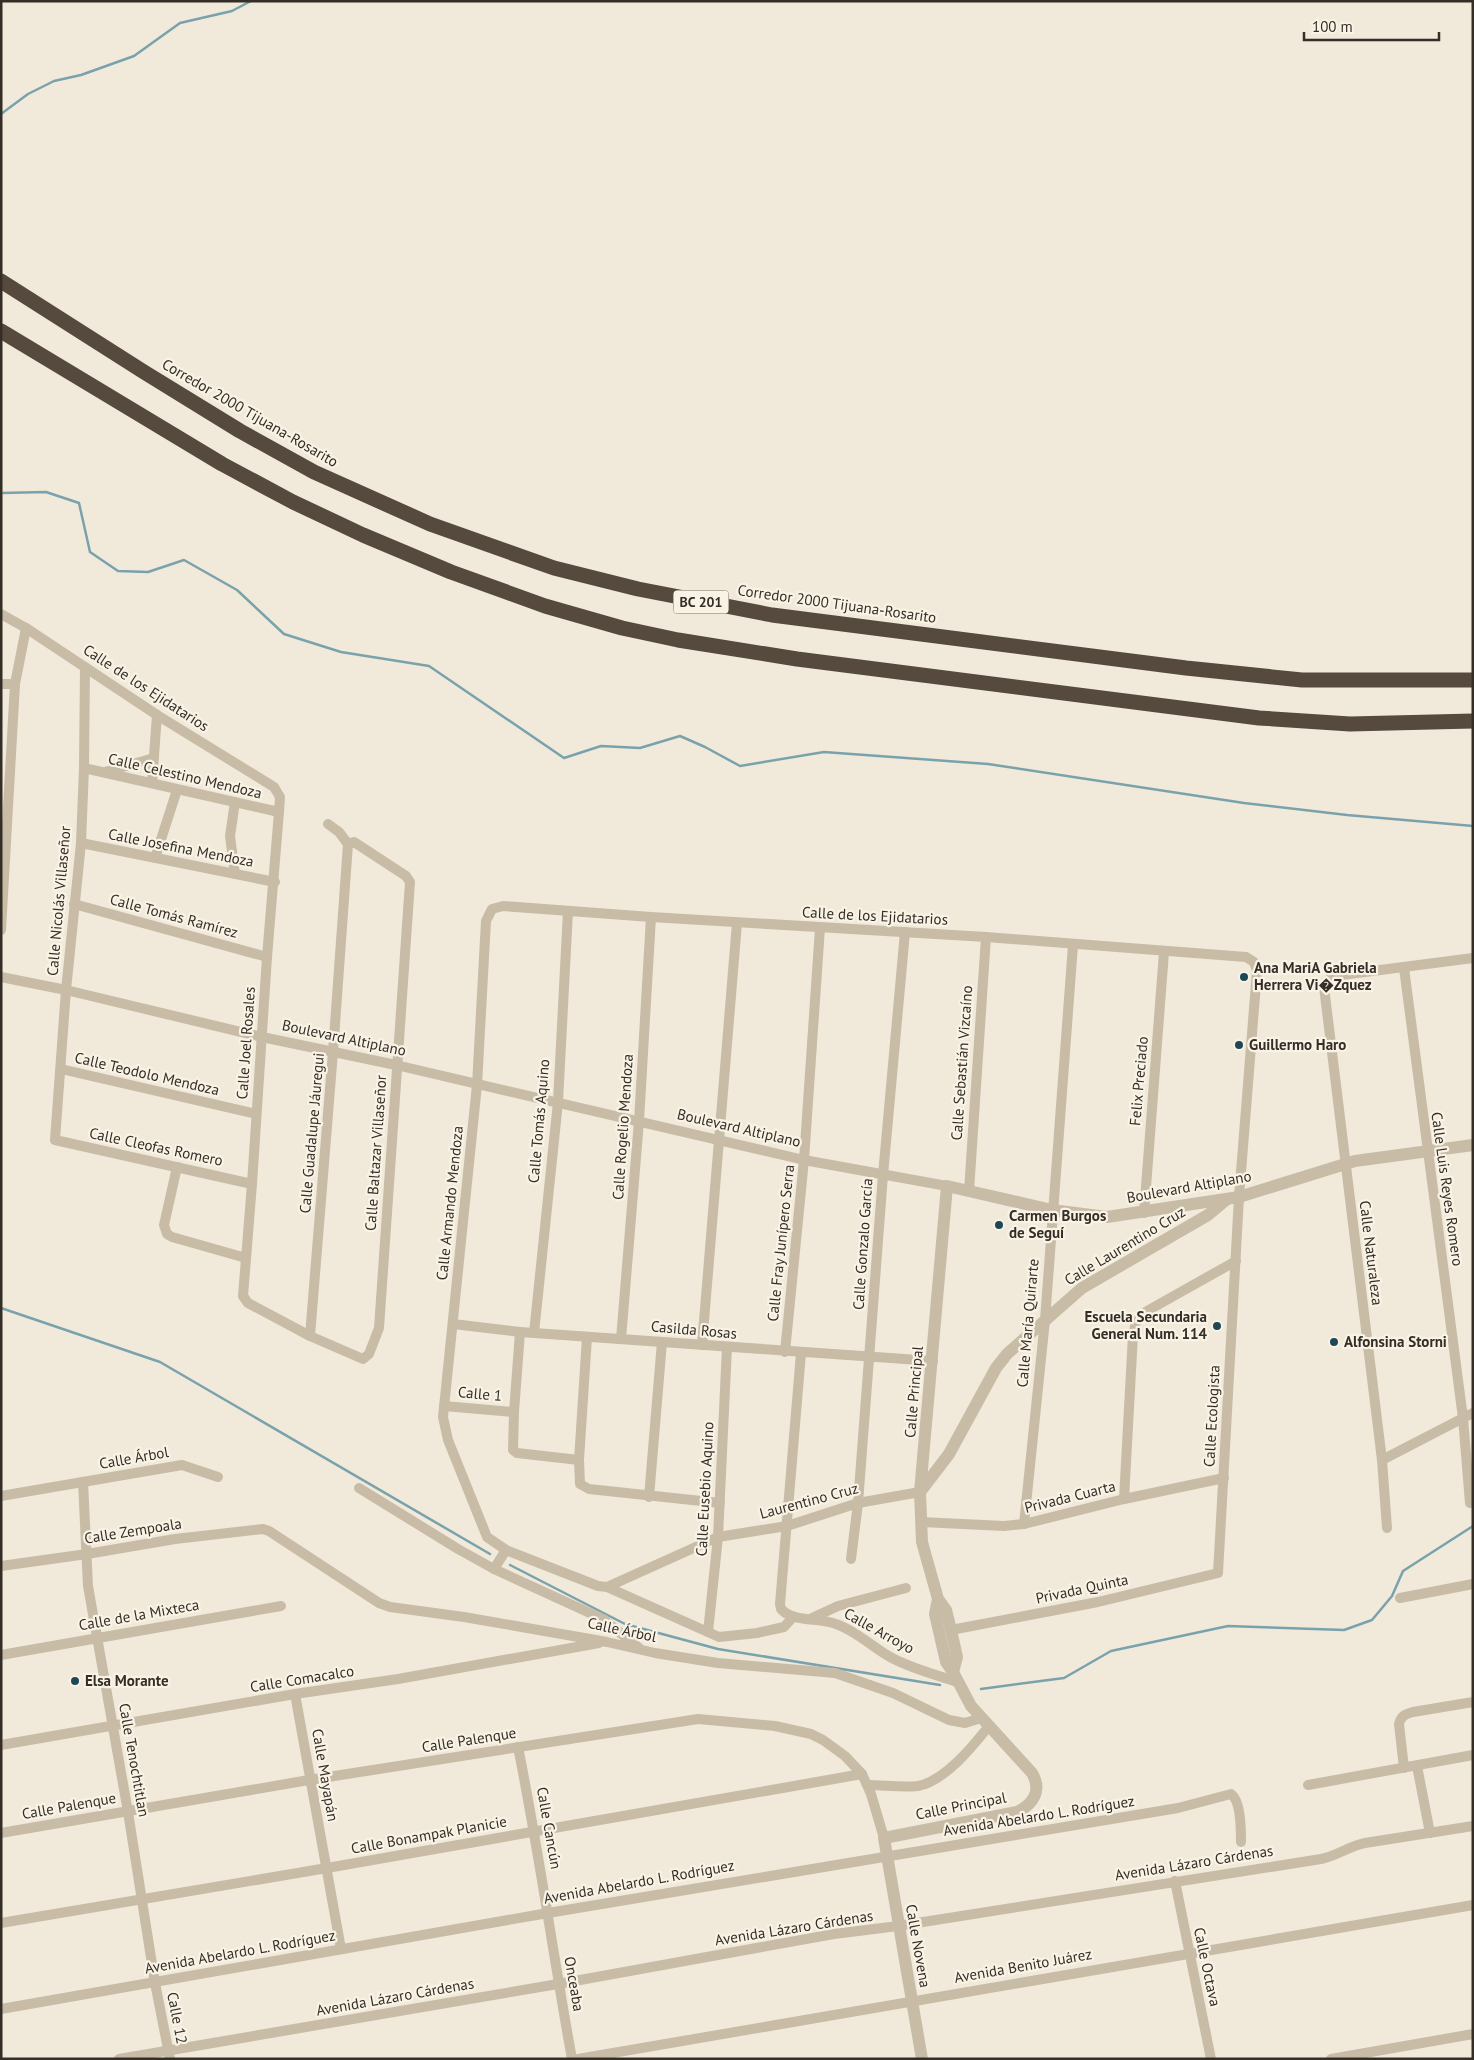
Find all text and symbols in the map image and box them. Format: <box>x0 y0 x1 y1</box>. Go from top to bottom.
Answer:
scale bar <box>1304 10 1439 42</box>
text: 100 m <box>1312 17 1353 36</box>
street label: Corredor 2000 Tijuana-Rosarito <box>159 354 342 471</box>
street label: Corredor 2000 Tijuana-Rosarito <box>737 580 938 627</box>
road number: BC 201 <box>674 590 728 614</box>
street label: Calle de los Ejidatarios <box>80 640 213 735</box>
street label: Calle Celestino Mendoza <box>106 749 264 802</box>
street label: Calle Josefina Mendoza <box>107 824 256 871</box>
street label: Calle Nicolás Villaseñor <box>42 825 75 977</box>
street label: Calle Tomás Ramírez <box>108 889 240 942</box>
street label: Calle de los Ejidatarios <box>802 902 949 929</box>
place label: Ana MariA Gabriela Herrera Vi�Zquez <box>1254 958 1377 994</box>
marker: Ana MariA Gabriela Herrera Vi�Zquez <box>1238 971 1250 983</box>
street label: Calle Sebastián Vizcaíno <box>947 985 976 1141</box>
street label: Calle Joel Rosales <box>232 986 259 1100</box>
street label: Boulevard Altiplano <box>280 1015 408 1060</box>
street label: Felix Preciado <box>1125 1035 1152 1127</box>
place label: Guillermo Haro <box>1249 1035 1346 1054</box>
marker: Guillermo Haro <box>1233 1039 1245 1051</box>
street label: Calle Teodolo Mendoza <box>73 1048 221 1099</box>
street label: Calle Guadalupe Jáuregui <box>295 1052 328 1214</box>
street label: Calle Rogelio Mendoza <box>608 1053 637 1201</box>
street label: Calle Tomás Aquino <box>524 1058 553 1184</box>
street label: Calle Baltazar Villaseñor <box>361 1074 390 1231</box>
street label: Boulevard Altiplano <box>675 1104 803 1151</box>
street label: Calle Luis Reyes Romero <box>1427 1111 1468 1267</box>
street label: Calle Cleofas Romero <box>88 1123 225 1170</box>
street label: Calle Armando Mendoza <box>432 1125 467 1281</box>
street label: Calle Fray Junípero Serra <box>763 1164 798 1322</box>
street label: Boulevard Altiplano <box>1125 1166 1253 1207</box>
street label: Calle Gonzalo García <box>848 1177 877 1311</box>
street label: Calle Naturaleza <box>1356 1199 1387 1306</box>
street label: Calle Laurentino Cruz <box>1061 1202 1189 1289</box>
place label: Carmen Burgos de Seguí <box>1009 1206 1106 1242</box>
marker: Carmen Burgos de Seguí <box>993 1219 1005 1231</box>
street label: Calle María Quirarte <box>1012 1258 1043 1388</box>
place label: Escuela Secundaria General Num. 114 <box>1085 1307 1207 1343</box>
street label: Casilda Rosas <box>650 1316 738 1343</box>
marker: Escuela Secundaria General Num. 114 <box>1211 1320 1223 1332</box>
place label: Alfonsina Storni <box>1344 1332 1447 1351</box>
marker: Alfonsina Storni <box>1328 1336 1340 1348</box>
street label: Calle Principal <box>900 1345 927 1439</box>
street label: Calle Ecologista <box>1199 1365 1224 1467</box>
street label: Calle 1 <box>457 1382 503 1405</box>
street label: Calle Eusebio Aquino <box>691 1421 718 1557</box>
street label: Calle Árbol <box>98 1442 171 1473</box>
street label: Privada Cuarta <box>1022 1476 1117 1517</box>
street label: Laurentino Cruz <box>757 1478 860 1523</box>
street label: Calle Zempoala <box>83 1513 183 1548</box>
street label: Privada Quinta <box>1034 1569 1130 1608</box>
street label: Calle de la Mixteca <box>77 1595 201 1634</box>
street label: Calle Arroyo <box>841 1604 918 1658</box>
street label: Calle Árbol <box>586 1613 659 1646</box>
street label: Calle Comacalco <box>249 1661 355 1696</box>
place label: Elsa Morante <box>85 1671 169 1690</box>
marker: Elsa Morante <box>69 1675 81 1687</box>
street label: Calle Tenochtitlan <box>115 1702 154 1818</box>
street label: Calle Palenque <box>420 1723 518 1756</box>
street label: Calle Mayapán <box>308 1727 343 1823</box>
street label: Calle Cancún <box>533 1785 566 1871</box>
street label: Calle Principal <box>914 1787 1008 1824</box>
street label: Calle Palenque <box>20 1788 118 1823</box>
street label: Avenida Abelardo L. Rodríguez <box>942 1791 1136 1840</box>
street label: Calle Bonampak Planicie <box>350 1811 508 1858</box>
street label: Avenida Lázaro Cárdenas <box>1113 1841 1274 1884</box>
street label: Avenida Abelardo L. Rodríguez <box>542 1855 736 1908</box>
street label: Calle Novena <box>902 1903 935 1989</box>
street label: Avenida Lázaro Cárdenas <box>713 1906 874 1949</box>
street label: Avenida Abelardo L. Rodríguez <box>143 1925 337 1978</box>
street label: Calle Octava <box>1190 1926 1225 2008</box>
street label: Avenida Benito Juárez <box>953 1944 1093 1987</box>
street label: Onceaba <box>560 1955 589 2013</box>
street label: Avenida Lázaro Cárdenas <box>315 1973 475 2020</box>
street label: Calle 12 <box>163 1990 192 2045</box>

